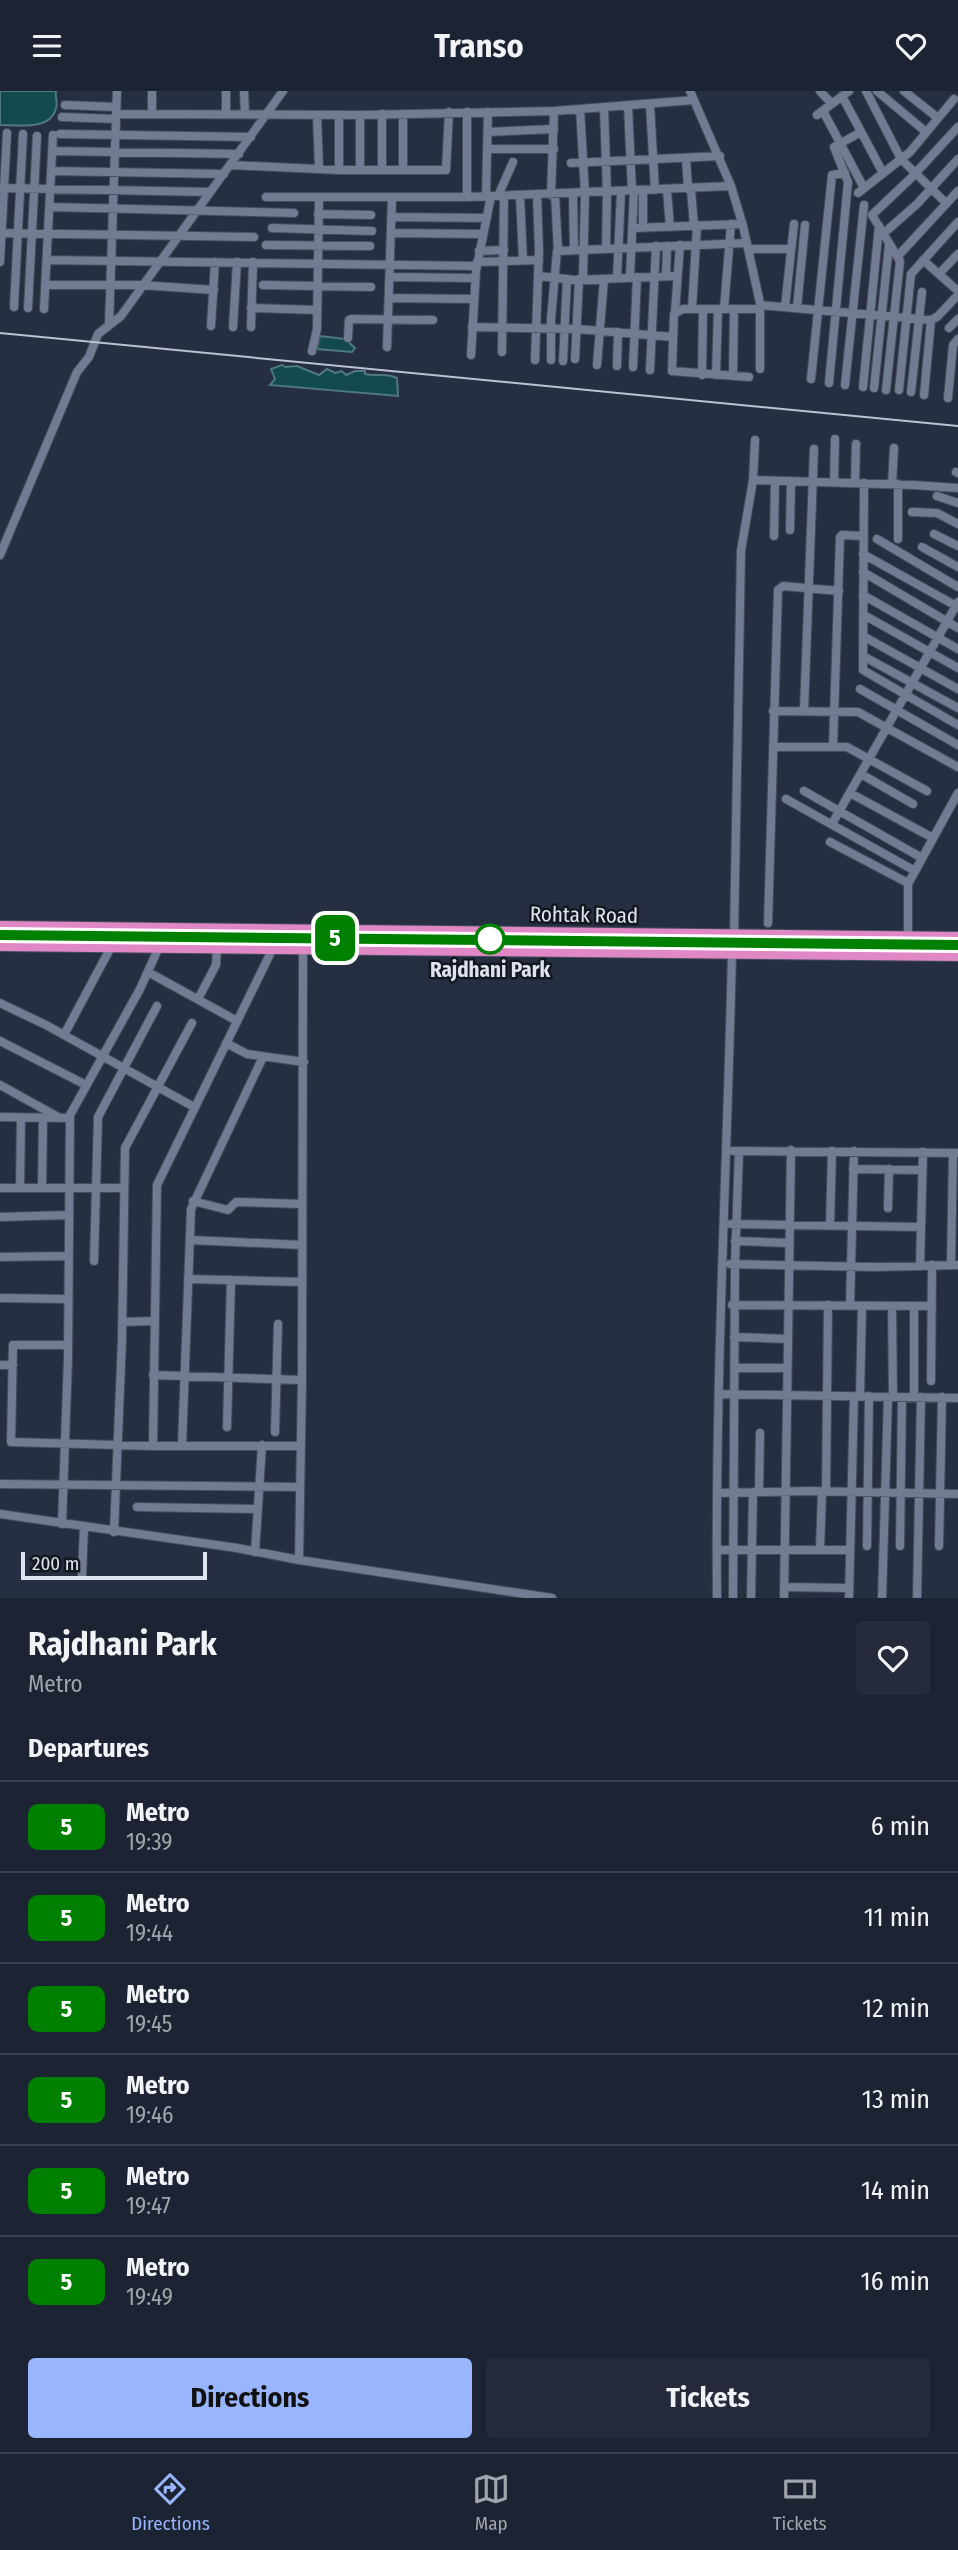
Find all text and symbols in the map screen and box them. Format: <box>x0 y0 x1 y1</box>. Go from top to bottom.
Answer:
icon: menu <box>28 27 66 65</box>
text: Transo <box>434 27 524 65</box>
icon: heart <box>892 27 930 65</box>
street label: Rohtak Road <box>530 901 638 929</box>
line badge: 5 <box>312 915 358 961</box>
text: 5 <box>329 924 341 952</box>
marker: Rajdhani Park <box>475 924 505 954</box>
place label: Rajdhani Park <box>430 957 550 983</box>
scale bar <box>21 1549 206 1581</box>
text: 200 m <box>32 1552 79 1575</box>
button: heart <box>856 1621 930 1695</box>
text: Rajdhani Park <box>28 1624 217 1664</box>
text: Metro <box>28 1670 83 1698</box>
text: Departures <box>28 1733 149 1764</box>
text: Metro <box>126 1797 190 1828</box>
text: 6 min <box>871 1811 930 1842</box>
text: 5 <box>61 1813 72 1841</box>
text: 19:39 <box>126 1828 173 1856</box>
text: Metro <box>126 1888 190 1919</box>
text: 11 min <box>864 1902 930 1933</box>
text: 5 <box>61 1904 72 1932</box>
text: 19:44 <box>126 1919 173 1947</box>
text: Metro <box>126 1979 190 2010</box>
text: 12 min <box>862 1993 930 2024</box>
text: 5 <box>61 1995 72 2023</box>
text: 19:45 <box>126 2010 172 2038</box>
text: Metro <box>126 2070 190 2101</box>
text: 13 min <box>862 2084 930 2115</box>
text: 5 <box>61 2086 72 2114</box>
text: 19:46 <box>126 2101 173 2129</box>
text: Metro <box>126 2161 190 2192</box>
text: 14 min <box>861 2175 930 2206</box>
text: 5 <box>61 2177 72 2205</box>
text: 19:47 <box>126 2192 171 2220</box>
text: Metro <box>126 2252 190 2283</box>
text: 16 min <box>861 2266 930 2297</box>
text: 5 <box>61 2268 72 2296</box>
text: 19:49 <box>126 2283 173 2311</box>
button: Directions <box>28 2358 472 2438</box>
button: Tickets <box>486 2358 930 2438</box>
tab: Directions <box>131 2470 210 2535</box>
tab: Map <box>472 2470 510 2535</box>
tab: Tickets <box>773 2470 827 2535</box>

